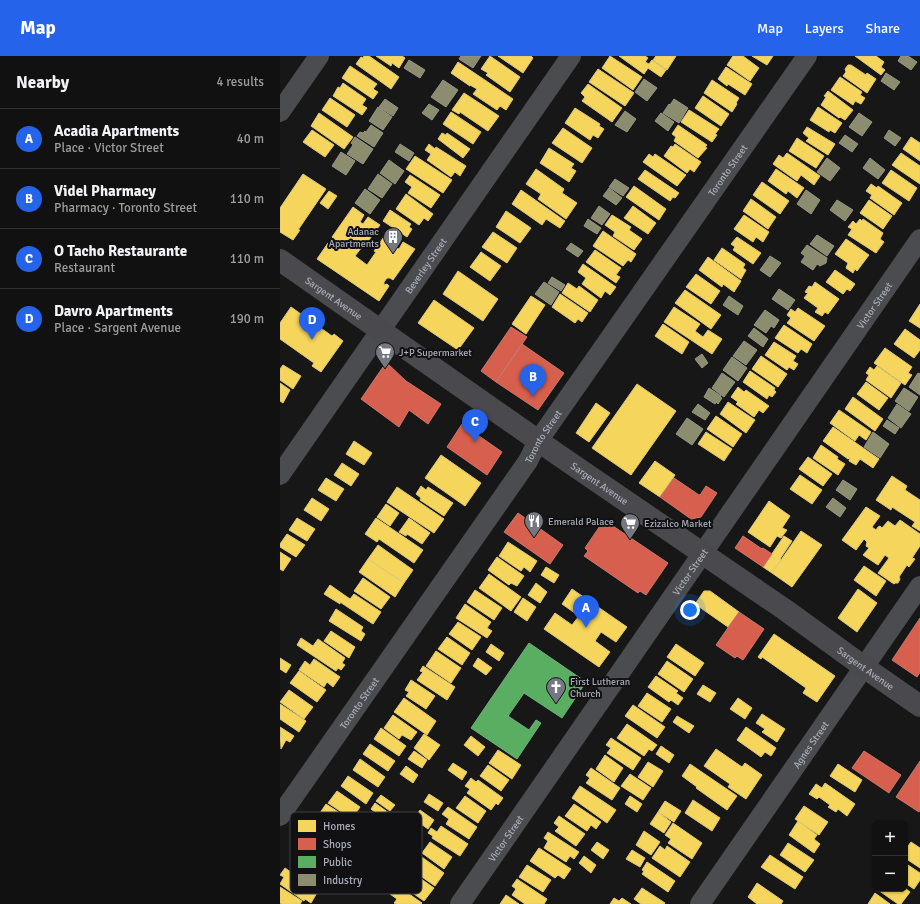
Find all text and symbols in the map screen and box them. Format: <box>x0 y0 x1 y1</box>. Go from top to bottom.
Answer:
text: Map <box>20 16 56 40</box>
text: Map <box>757 20 783 37</box>
text: Layers <box>805 20 844 37</box>
text: Share <box>866 20 900 37</box>
text: Nearby <box>16 72 69 93</box>
text: 4 results <box>216 74 264 90</box>
text: Acadia Apartments <box>54 122 179 140</box>
text: A <box>25 131 33 147</box>
text: 40 m <box>237 131 264 147</box>
text: Place · Victor Street <box>54 140 164 156</box>
street label: Toronto Street <box>706 142 751 199</box>
text: Videl Pharmacy <box>54 182 156 200</box>
text: B <box>25 191 33 207</box>
text: 110 m <box>230 191 264 207</box>
text: Pharmacy · Toronto Street <box>54 200 197 216</box>
place label: Adanac Apartments <box>329 226 380 250</box>
building icon: Adanac Apartments <box>382 226 404 254</box>
street label: Beverley Street <box>403 236 450 296</box>
text: O Tacho Restaurante <box>54 242 187 260</box>
text: C <box>25 251 33 267</box>
text: 110 m <box>230 251 264 267</box>
text: Restaurant <box>54 260 115 276</box>
street label: Sargent Avenue <box>303 275 364 323</box>
street label: Victor Street <box>855 280 895 331</box>
text: Davro Apartments <box>54 302 173 320</box>
pin: D <box>299 307 325 340</box>
text: D <box>25 311 33 327</box>
text: 190 m <box>230 311 264 327</box>
text: Place · Sargent Avenue <box>54 320 181 336</box>
supermarket icon: J+P Supermarket <box>374 341 396 369</box>
place label: J+P Supermarket <box>399 347 472 359</box>
pin: B <box>520 364 546 397</box>
street label: Toronto Street <box>523 408 565 465</box>
pin: C <box>462 409 488 442</box>
street label: Sargent Avenue <box>568 460 630 508</box>
restaurant icon: Emerald Palace <box>523 510 545 538</box>
supermarket icon: Ezizalco Market <box>619 512 641 540</box>
place label: Emerald Palace <box>548 516 614 528</box>
place label: Ezizalco Market <box>644 518 712 530</box>
street label: Victor Street <box>670 546 711 598</box>
pin: A <box>573 595 599 628</box>
your location <box>680 600 700 620</box>
street label: Sargent Avenue <box>834 645 896 693</box>
street label: Toronto Street <box>338 675 382 732</box>
church icon: First Lutheran Church <box>545 676 567 704</box>
place label: First Lutheran Church <box>570 676 630 700</box>
street label: Agnes Street <box>791 719 832 771</box>
legend <box>290 812 422 894</box>
street label: Victor Street <box>486 813 527 864</box>
text: Homes <box>323 820 355 833</box>
map controls <box>872 820 908 892</box>
button: + <box>872 820 908 856</box>
text: Shops <box>323 838 352 851</box>
text: Public <box>323 856 352 869</box>
button: − <box>872 856 908 892</box>
text: Industry <box>323 874 363 887</box>

